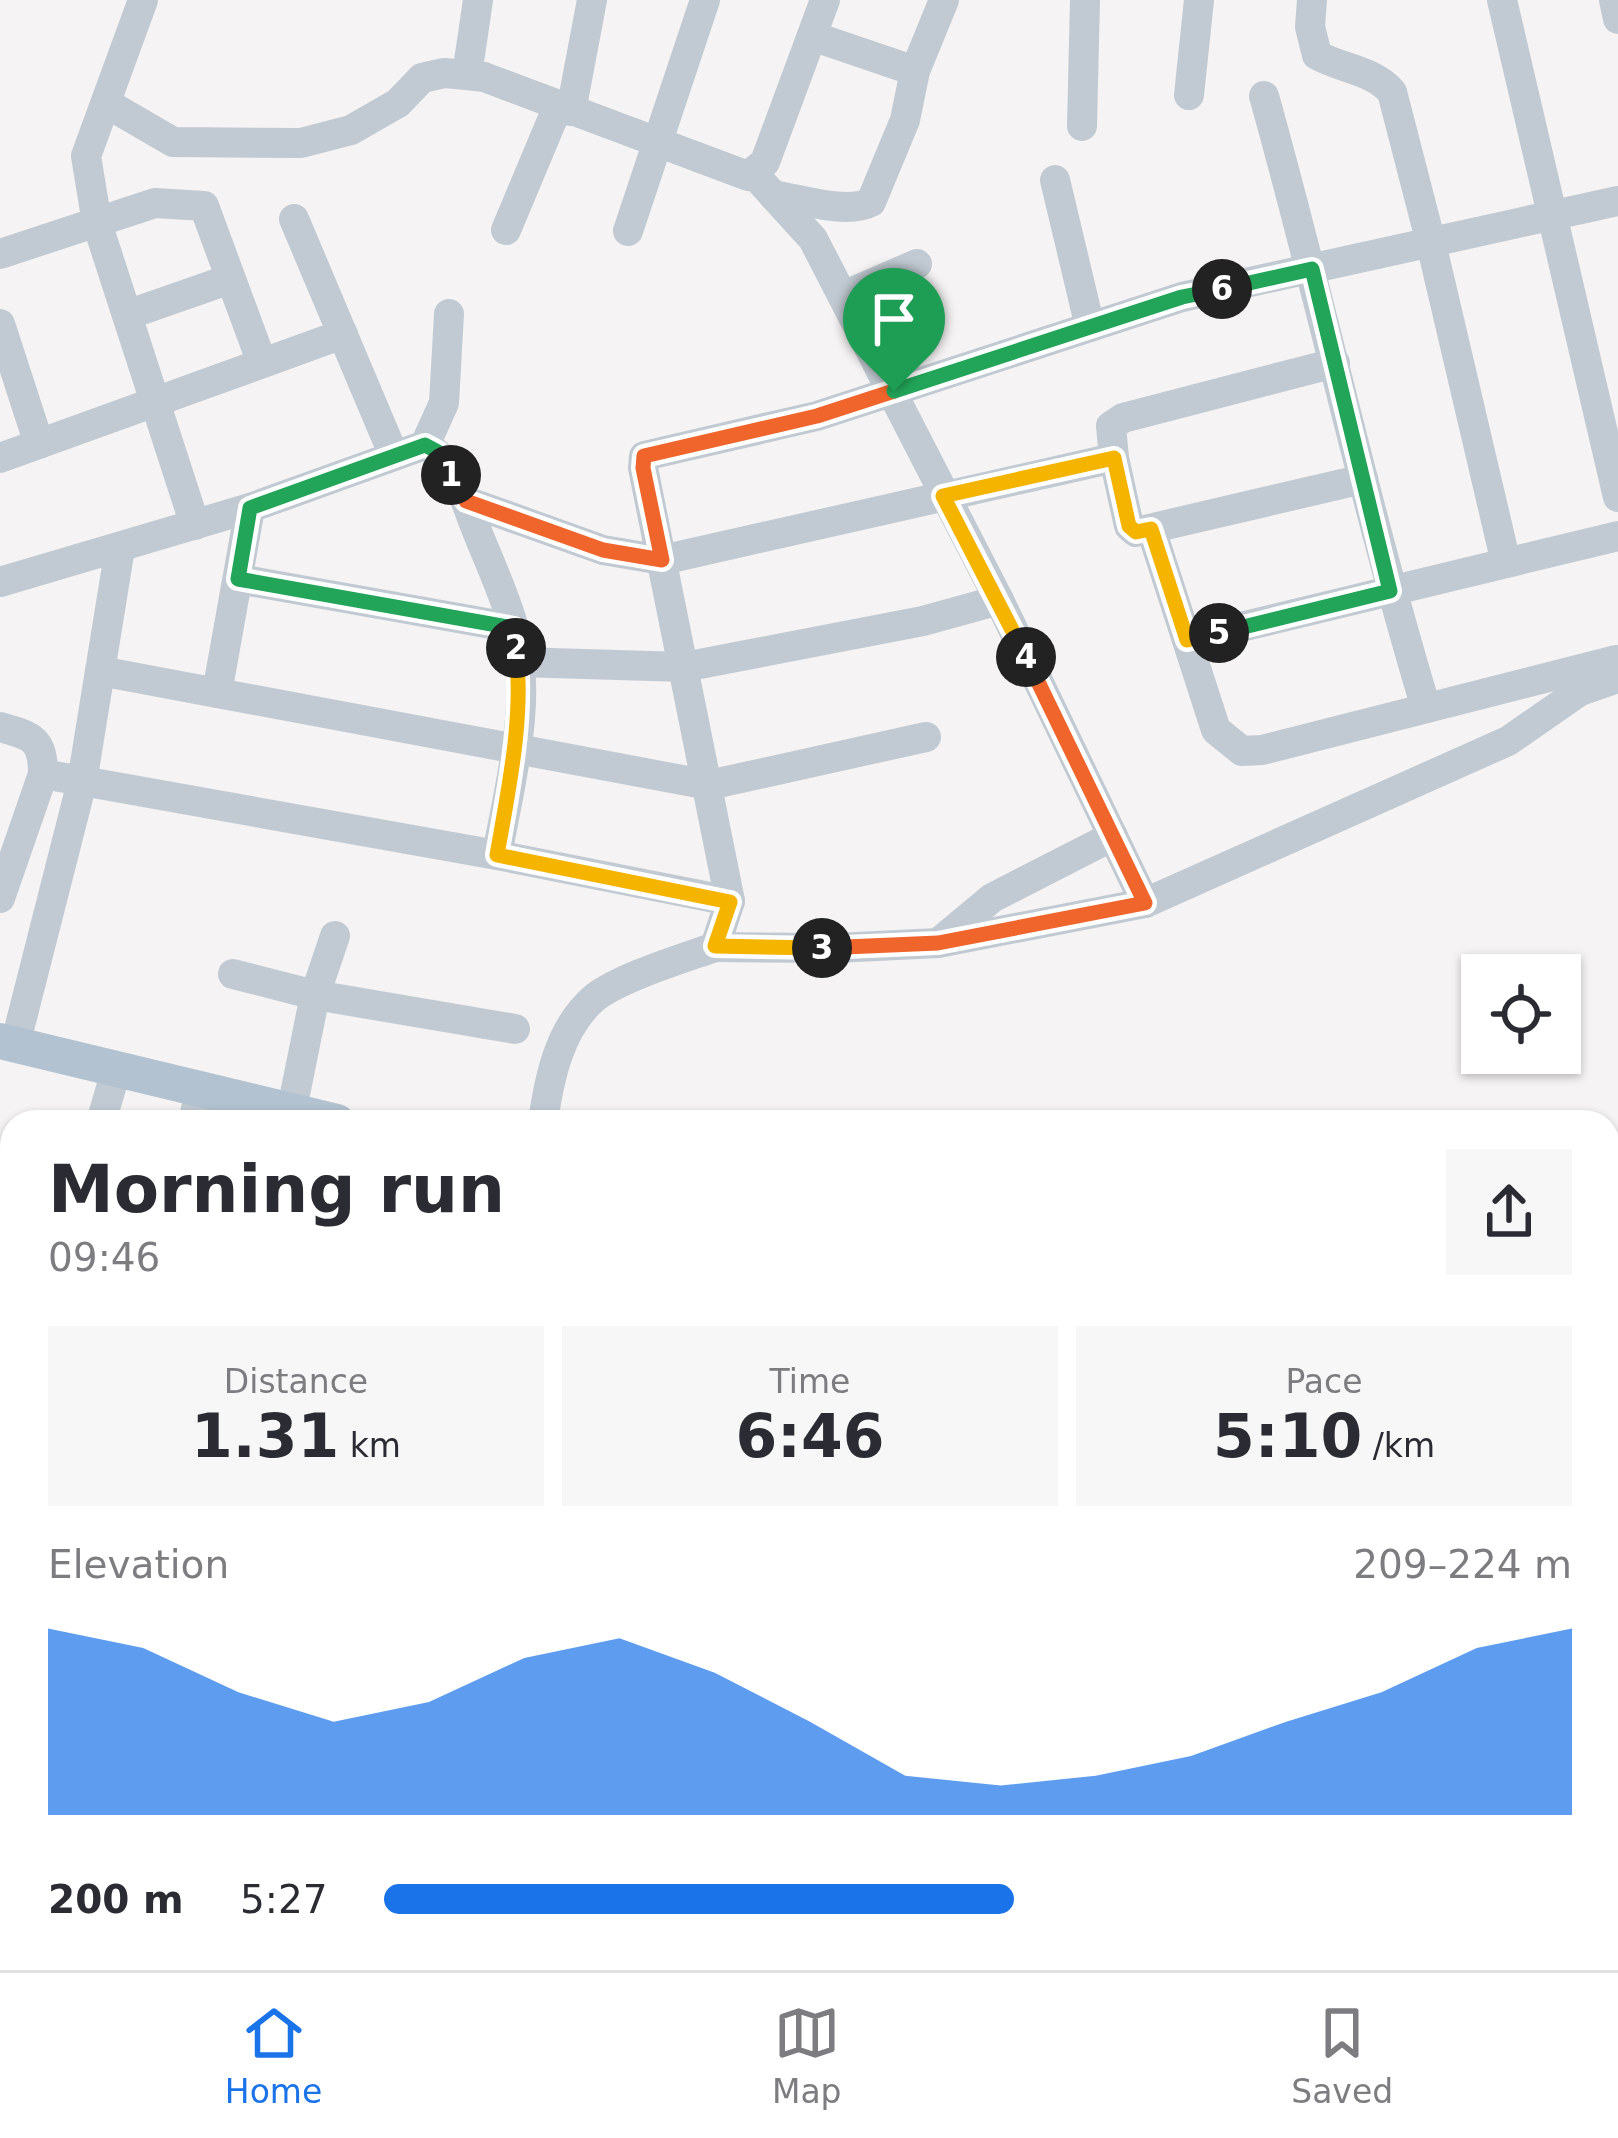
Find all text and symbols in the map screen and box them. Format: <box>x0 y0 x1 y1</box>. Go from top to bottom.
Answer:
pin: 6 <box>1192 259 1252 319</box>
pin <box>843 268 945 391</box>
text: 6 <box>1211 269 1233 308</box>
icon: arrive <box>861 286 927 352</box>
pin: 1 <box>421 445 481 505</box>
text: 1 <box>440 455 462 494</box>
pin: 5 <box>1189 603 1249 663</box>
text: 5 <box>1208 613 1230 652</box>
pin: 2 <box>486 618 546 678</box>
pin: 4 <box>996 627 1056 687</box>
text: 2 <box>505 628 527 667</box>
text: 4 <box>1015 637 1037 676</box>
pin: 3 <box>792 918 852 978</box>
text: 3 <box>811 928 833 967</box>
map controls <box>1461 954 1581 1074</box>
button: locate <box>1461 954 1581 1074</box>
button: share <box>1446 1149 1572 1275</box>
text: Morning run <box>48 1151 505 1228</box>
text: 09:46 <box>48 1235 160 1280</box>
text: Distance <box>224 1362 368 1401</box>
text: Time <box>770 1362 850 1401</box>
text: Pace <box>1285 1362 1363 1401</box>
text: 1.31 <box>191 1401 339 1471</box>
text: 6:46 <box>735 1401 885 1471</box>
text: 5:10 <box>1213 1401 1362 1471</box>
text: km <box>339 1426 401 1465</box>
text: /km <box>1362 1426 1435 1465</box>
text: Elevation <box>48 1542 229 1587</box>
text: 209–224 m <box>1353 1542 1572 1587</box>
text: 200 m <box>48 1877 184 1922</box>
text: 5:27 <box>240 1877 328 1922</box>
tab: Home <box>225 2000 322 2111</box>
tab: Map <box>772 2000 842 2111</box>
tab: Saved <box>1291 2000 1393 2111</box>

